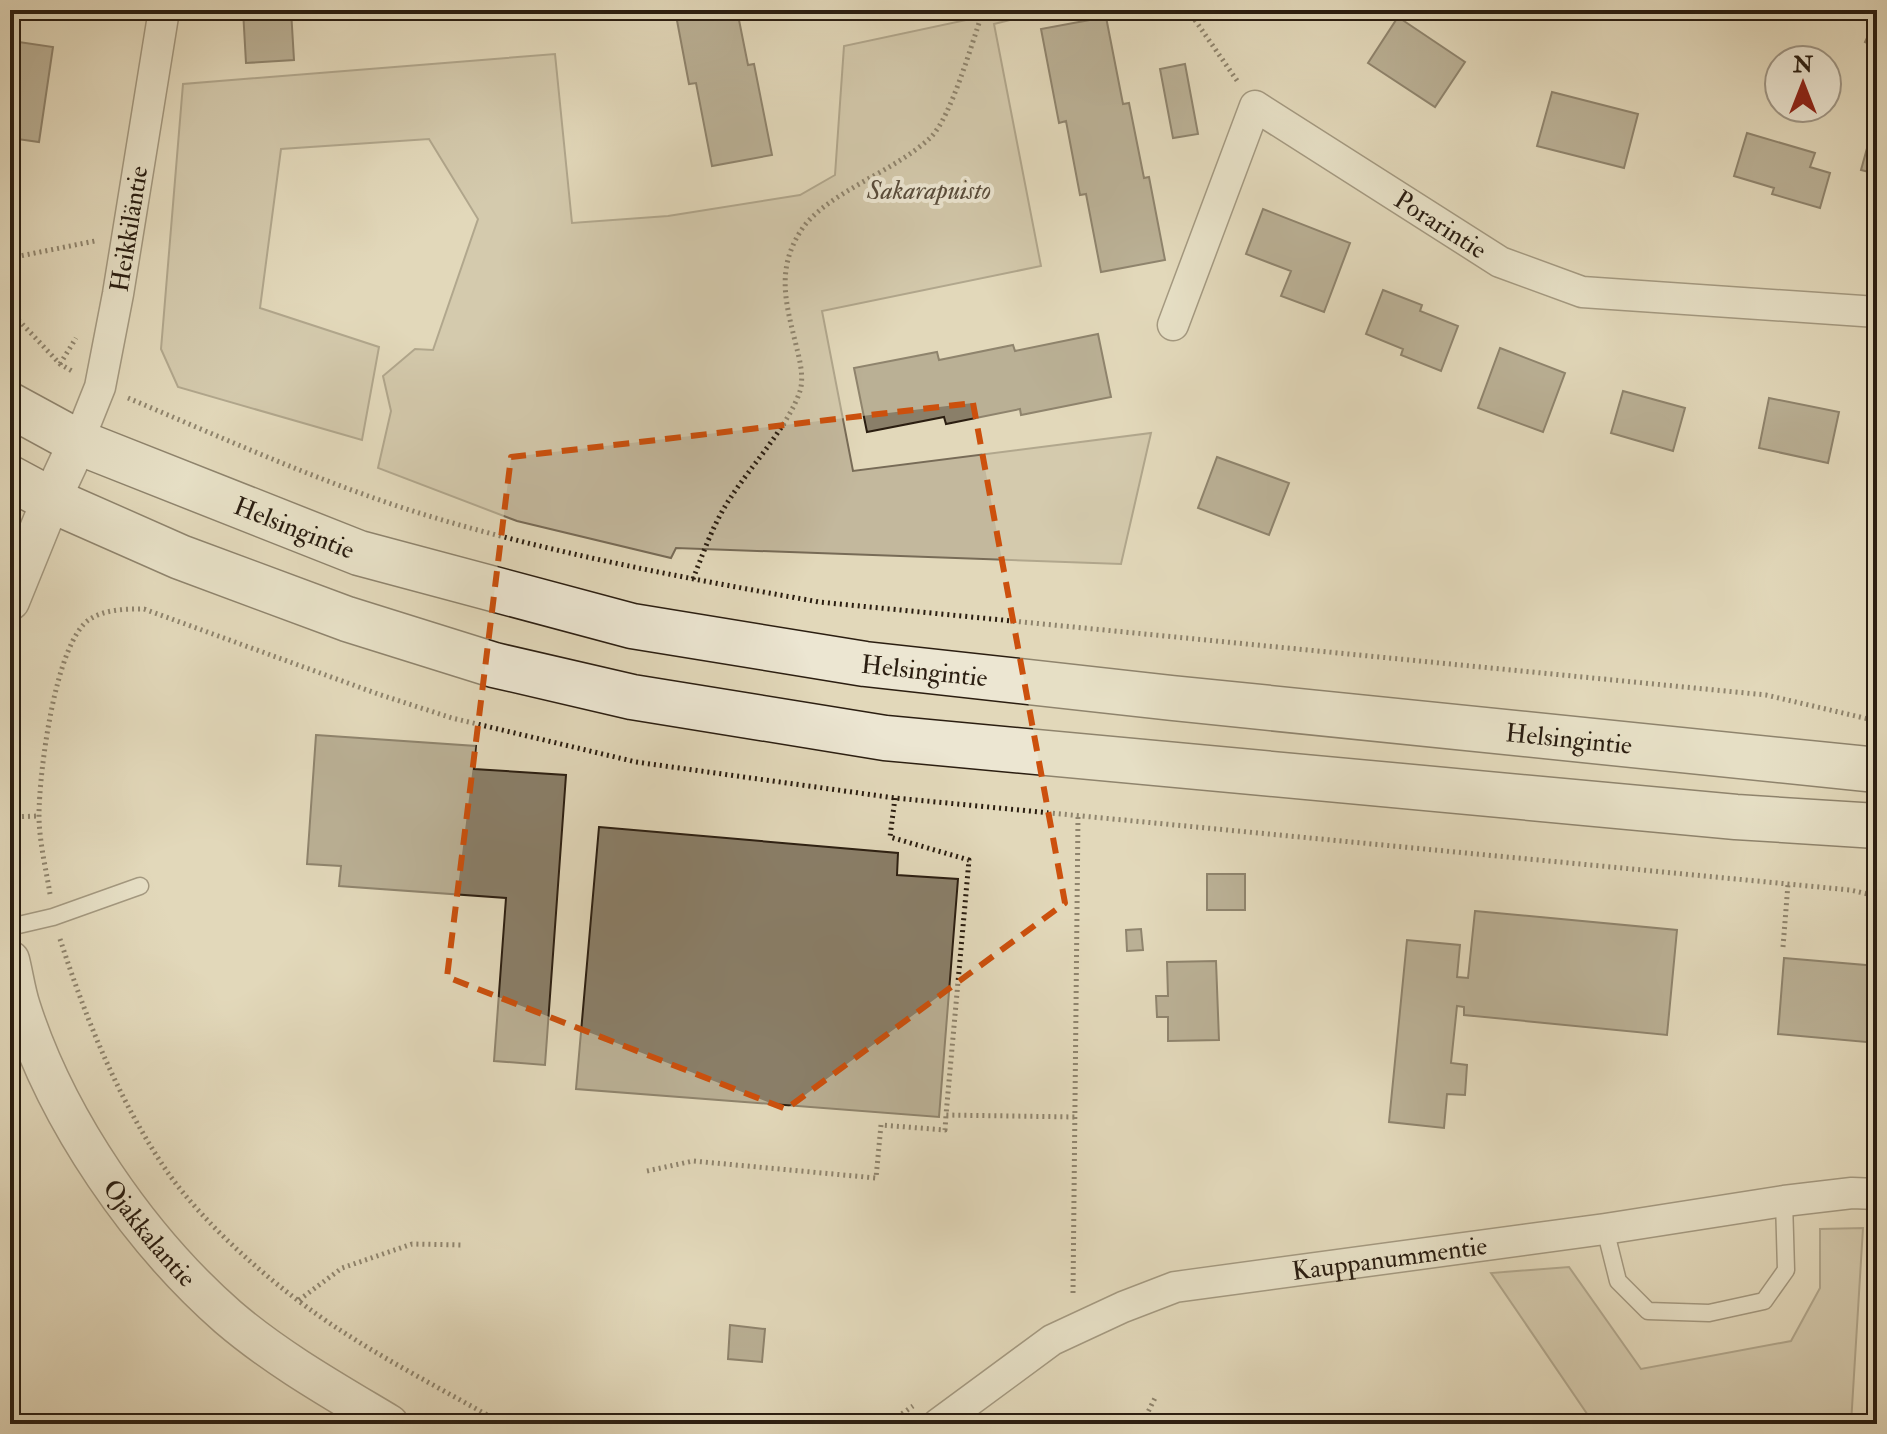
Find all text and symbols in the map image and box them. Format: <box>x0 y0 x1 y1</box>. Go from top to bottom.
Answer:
north arrow <box>1763 44 1843 124</box>
text: N <box>1792 51 1813 79</box>
street label: Heikkiläntie <box>104 163 156 294</box>
park label: Sakarapuisto <box>866 175 991 207</box>
street label: Porarintie <box>1388 184 1492 266</box>
street label: Helsingintie <box>229 490 359 567</box>
street label: Helsingintie <box>859 649 989 694</box>
street label: Helsingintie <box>1504 717 1634 762</box>
street label: Ojakkalantie <box>95 1173 203 1294</box>
street label: Kauppanummentie <box>1290 1230 1489 1288</box>

